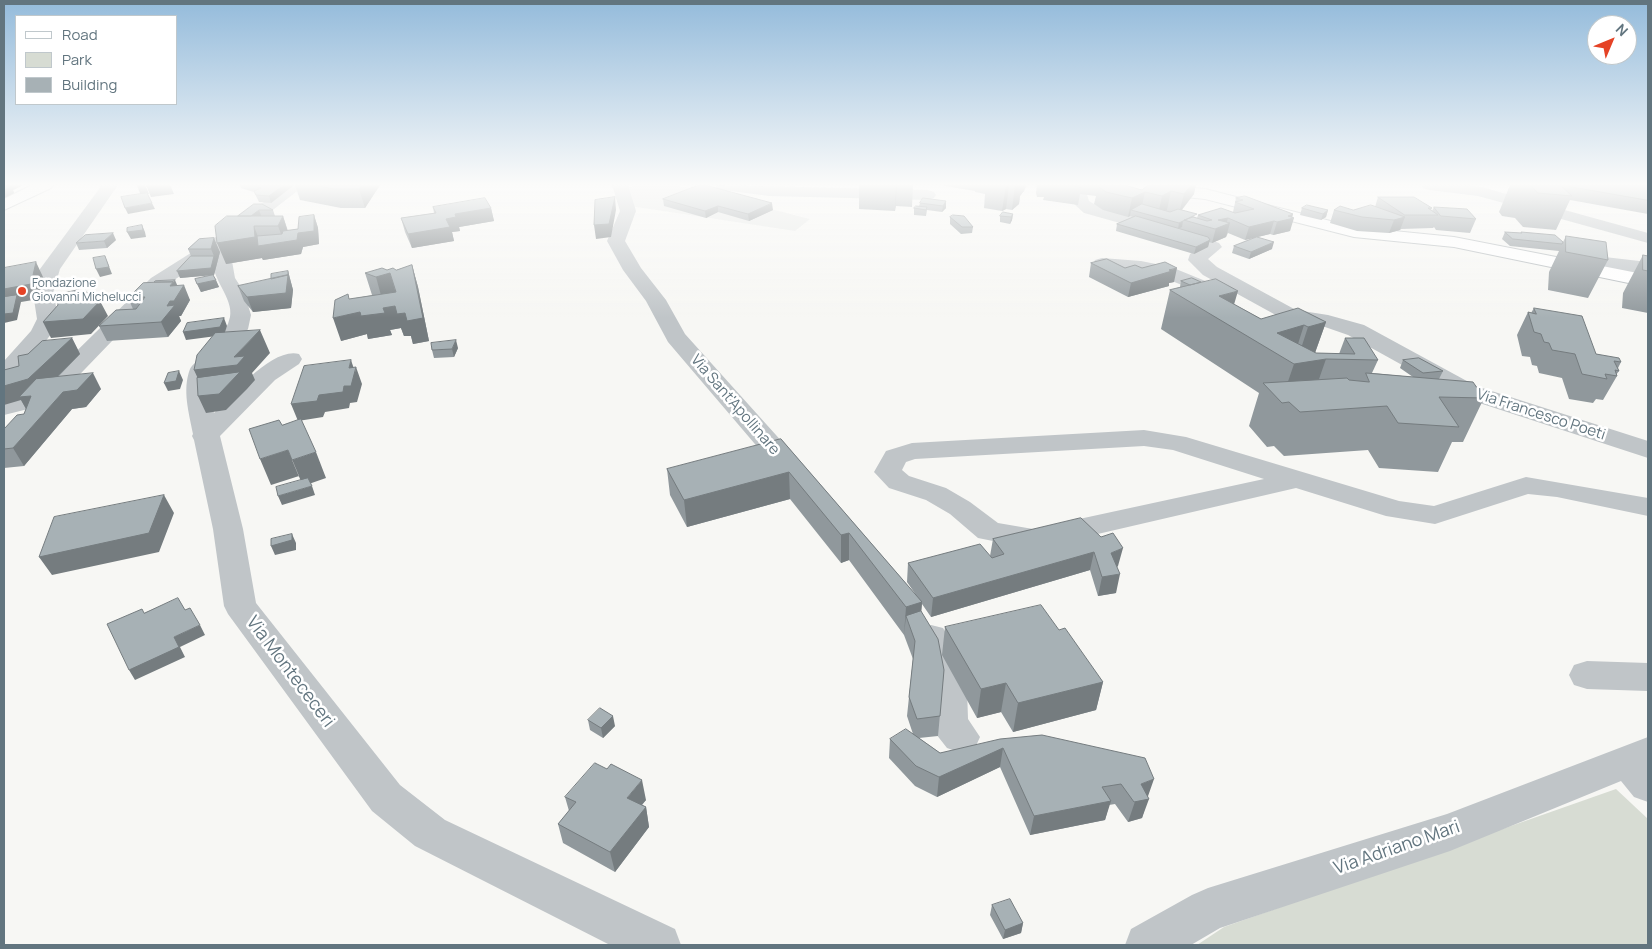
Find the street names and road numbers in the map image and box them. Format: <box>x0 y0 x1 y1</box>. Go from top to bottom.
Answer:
street label: Via Sant'Apollinare <box>687 351 783 459</box>
street label: Via Francesco Poeti <box>1474 386 1608 444</box>
street label: Via Montececeri <box>241 612 339 732</box>
street label: Via Adriano Mari <box>1331 816 1463 880</box>

